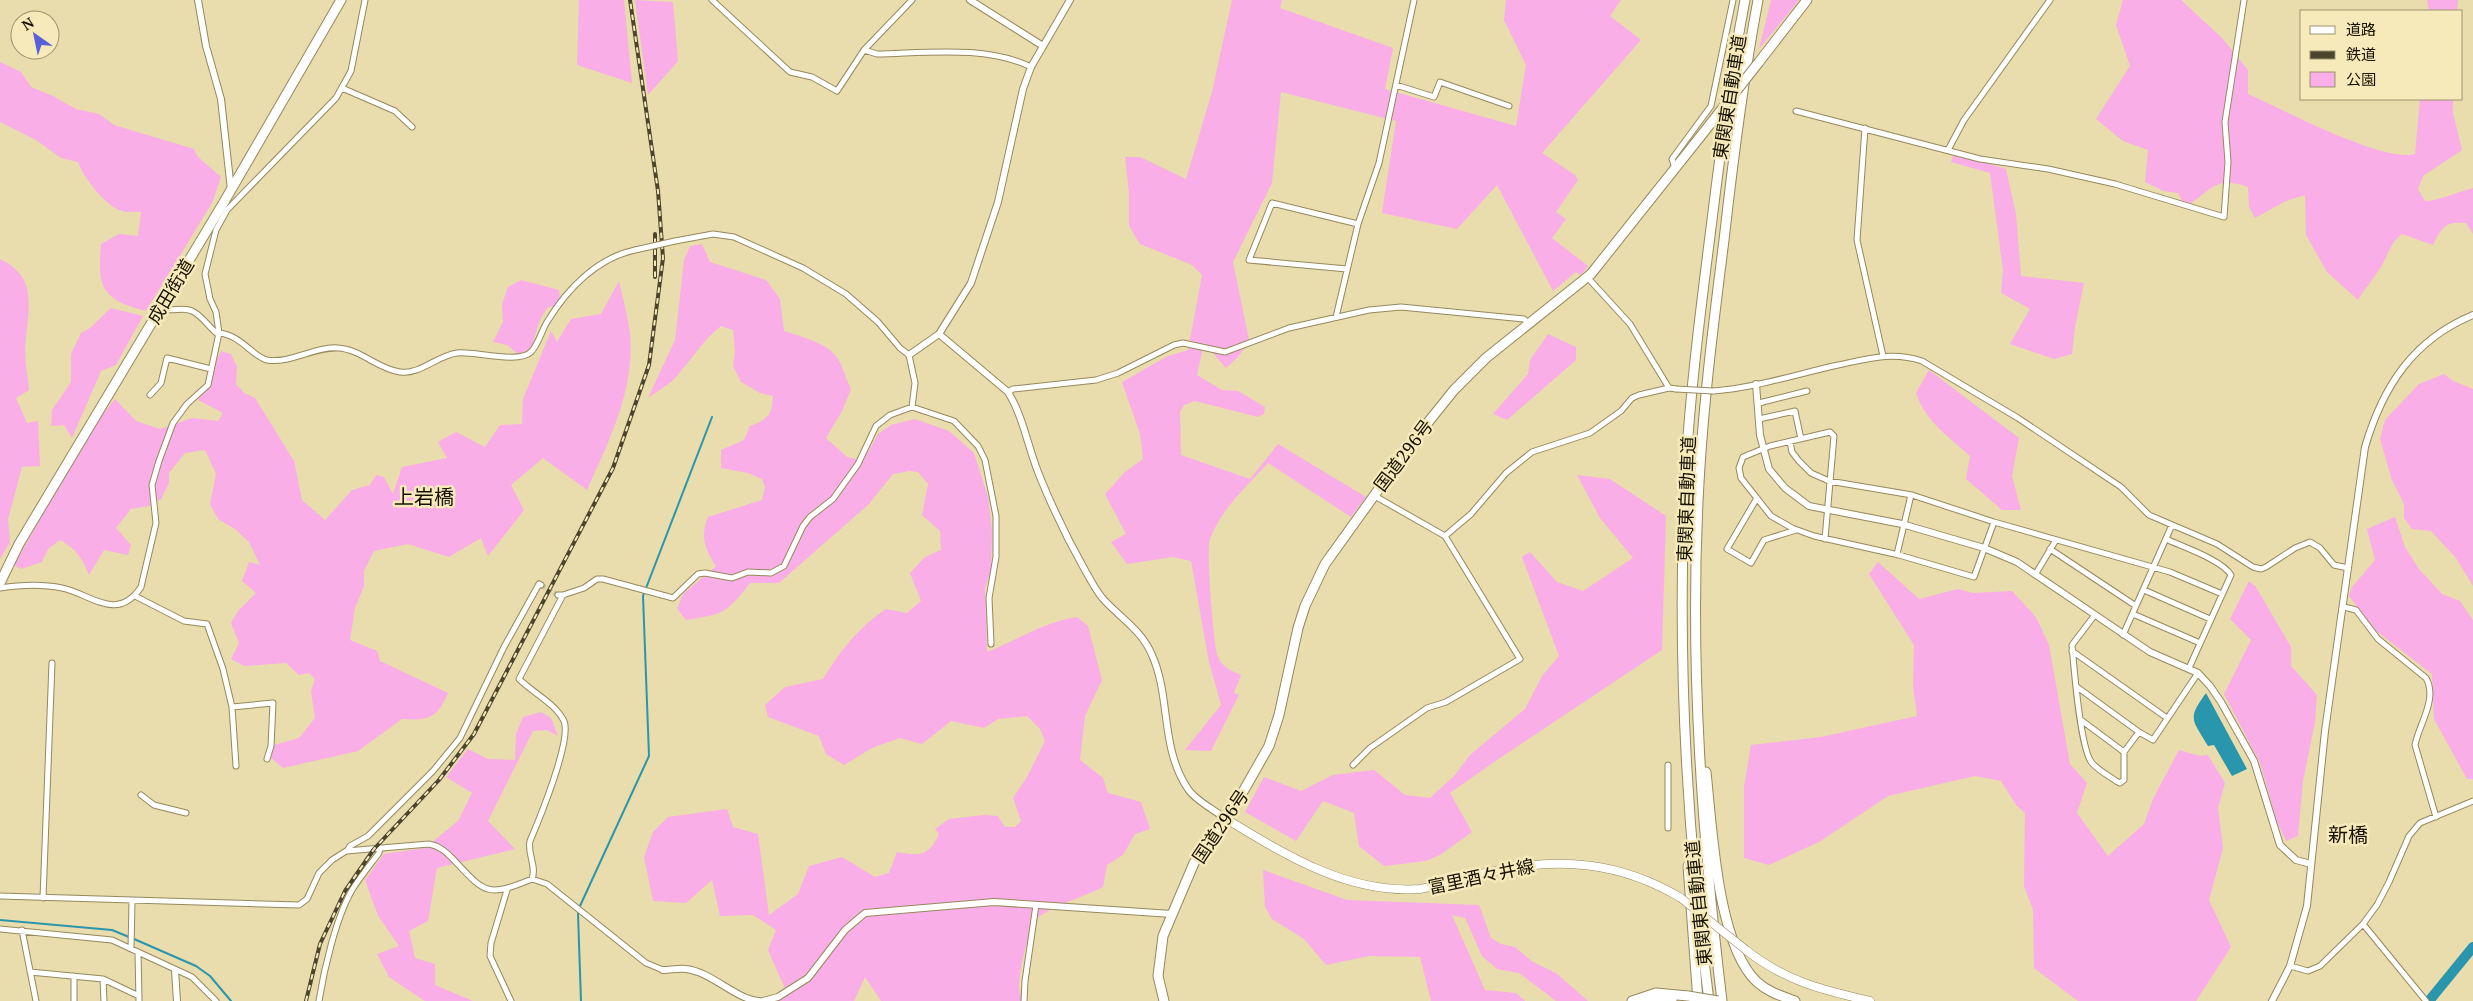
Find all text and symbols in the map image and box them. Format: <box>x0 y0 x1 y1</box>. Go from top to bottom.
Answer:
north arrow <box>10 10 60 60</box>
legend <box>2300 10 2463 100</box>
text: N <box>18 13 37 35</box>
text: 道路 <box>2346 19 2376 39</box>
street label: 東関東自動車道 <box>1707 33 1751 161</box>
text: 鉄道 <box>2346 44 2376 64</box>
text: 公園 <box>2346 69 2376 89</box>
street label: 成田街道 <box>141 254 199 328</box>
street label: 国道296号 <box>1368 414 1438 496</box>
street label: 東関東自動車道 <box>1672 436 1700 562</box>
district label: 上岩橋 <box>394 483 454 510</box>
street label: 国道296号 <box>1187 784 1253 868</box>
district label: 新橋 <box>2328 821 2368 848</box>
street label: 東関東自動車道 <box>1679 839 1717 967</box>
street label: 富里酒々井線 <box>1426 853 1536 899</box>

